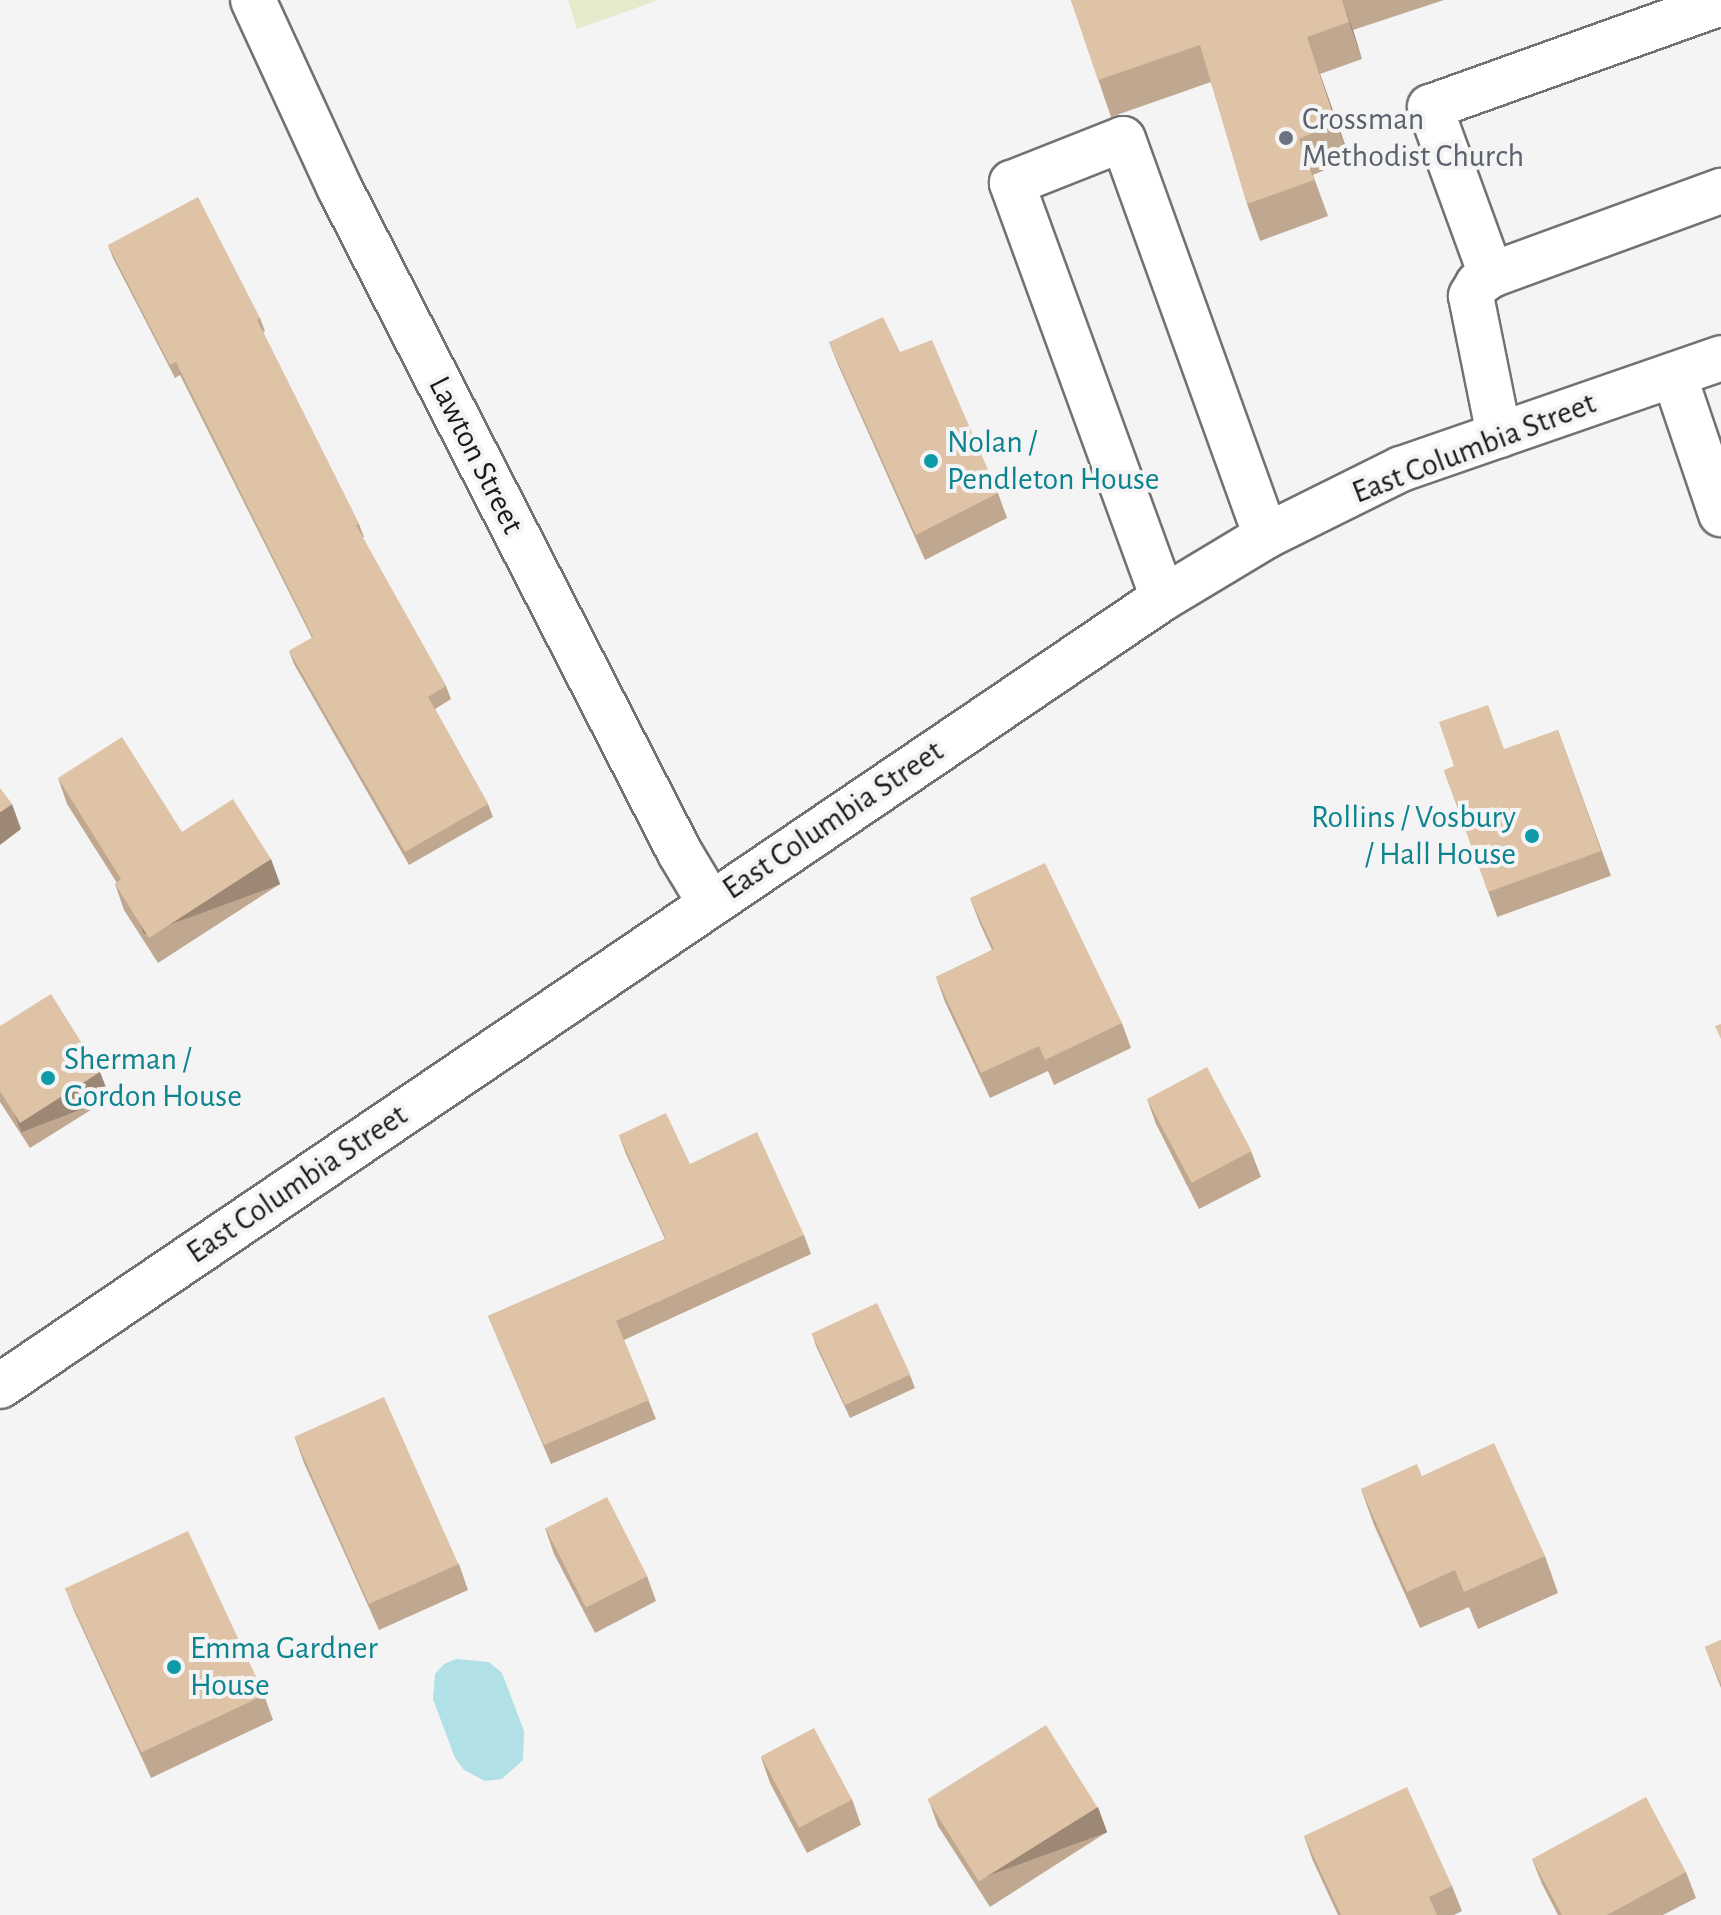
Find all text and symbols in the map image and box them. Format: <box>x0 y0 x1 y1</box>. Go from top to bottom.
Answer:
place label: Crossman Methodist Church <box>1302 101 1524 176</box>
marker: Crossman Methodist Church <box>1277 129 1295 147</box>
street label: Lawton Street <box>420 370 532 540</box>
street label: East Columbia Street <box>1347 384 1601 512</box>
place label: Nolan / Pendleton House <box>947 424 1160 499</box>
marker: Nolan / Pendleton House <box>922 452 940 470</box>
street label: East Columbia Street <box>715 732 951 908</box>
place label: Rollins / Vosbury / Hall House <box>1311 799 1516 874</box>
marker: Rollins / Vosbury / Hall House <box>1523 827 1541 845</box>
place label: Sherman / Gordon House <box>64 1041 242 1116</box>
marker: Sherman / Gordon House <box>39 1069 57 1087</box>
street label: East Columbia Street <box>179 1096 415 1272</box>
place label: Emma Gardner House <box>190 1630 378 1705</box>
marker: Emma Gardner House <box>165 1658 183 1676</box>

